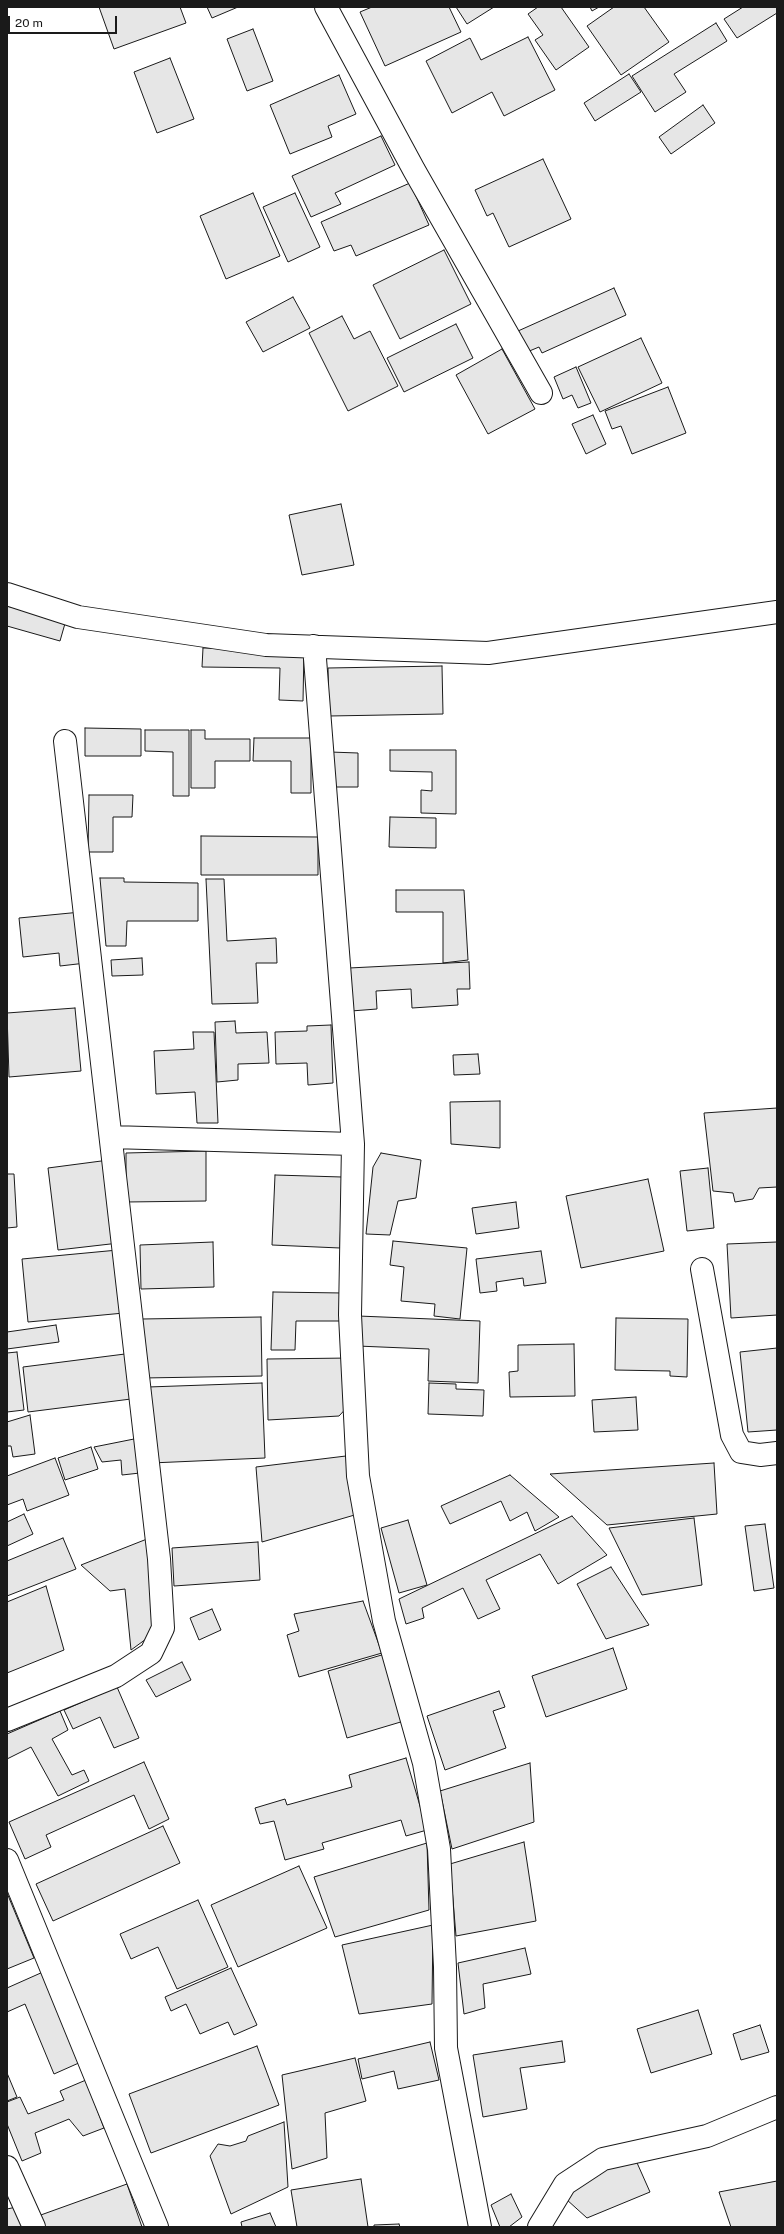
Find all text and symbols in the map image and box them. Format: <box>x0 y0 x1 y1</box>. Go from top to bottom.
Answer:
scale bar <box>10 8 119 34</box>
text: 20 m <box>15 16 43 30</box>

